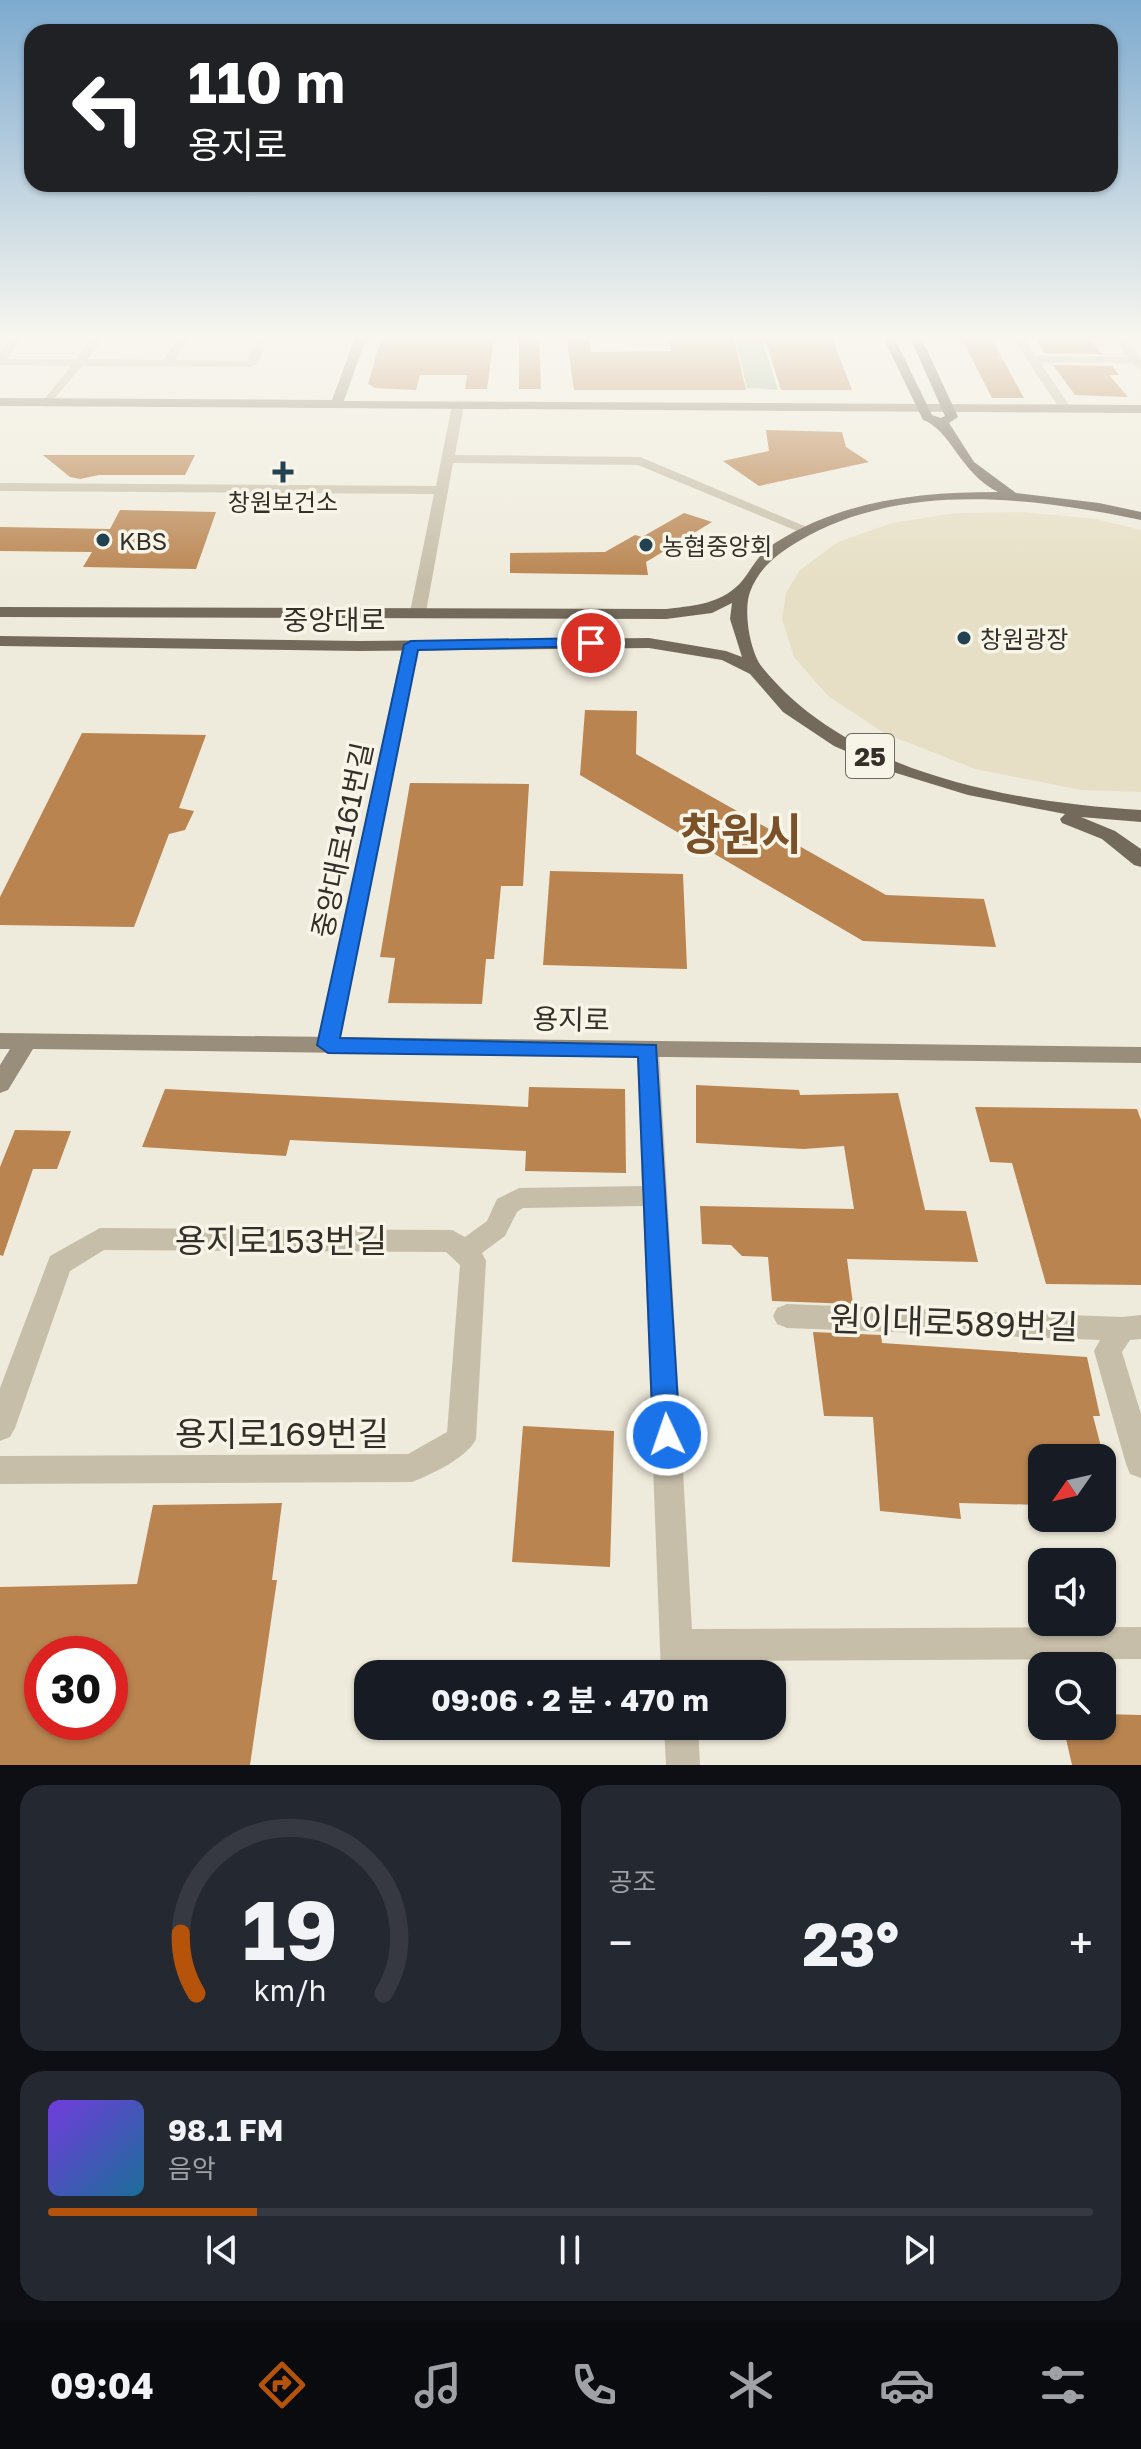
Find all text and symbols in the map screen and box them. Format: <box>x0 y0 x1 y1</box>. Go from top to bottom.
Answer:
text: 110 m <box>188 48 345 115</box>
icon: left <box>56 56 160 160</box>
text: 용지로 <box>188 123 287 166</box>
marker: 창원보건소 <box>272 461 294 483</box>
place label: 창원보건소 <box>228 487 338 516</box>
place label: KBS <box>119 526 167 555</box>
marker: KBS <box>94 531 112 549</box>
place label: 농협중앙회 <box>662 531 772 560</box>
marker: 농협중앙회 <box>637 536 655 554</box>
street label: 중앙대로 <box>282 603 386 636</box>
pin <box>557 609 625 677</box>
icon: arrive <box>569 621 613 665</box>
place label: 창원광장 <box>980 624 1068 653</box>
marker: 창원광장 <box>955 629 973 647</box>
road number: 25 <box>846 734 894 778</box>
street label: 중앙대로161번길 <box>305 739 379 941</box>
district label: 창원시 <box>680 807 802 860</box>
street label: 용지로 <box>532 1002 610 1036</box>
street label: 용지로153번길 <box>175 1220 387 1260</box>
street label: 원이대로589번길 <box>829 1298 1079 1346</box>
position arrow <box>625 1393 709 1477</box>
street label: 용지로169번길 <box>175 1413 389 1453</box>
north arrow <box>1028 1444 1116 1532</box>
map controls <box>1028 1444 1116 1740</box>
button: sound <box>1028 1548 1116 1636</box>
speed limit sign: 30 <box>24 1636 128 1740</box>
button: search <box>1028 1652 1116 1740</box>
text: 09:06 · 2 분 · 470 m <box>431 1682 709 1718</box>
text: 공조 <box>609 1866 656 1897</box>
text: 19 <box>242 1878 338 1978</box>
text: 23° <box>802 1907 899 1979</box>
text: − <box>609 1916 633 1969</box>
text: + <box>1069 1916 1093 1969</box>
text: km/h <box>254 1973 327 2007</box>
text: 98.1 FM <box>168 2112 283 2148</box>
text: 음악 <box>168 2153 216 2184</box>
icon: previous <box>200 2228 244 2272</box>
icon: pause <box>548 2228 592 2272</box>
icon: next <box>897 2228 941 2272</box>
icon: directions <box>254 2357 310 2413</box>
icon: music <box>410 2357 466 2413</box>
icon: phone <box>566 2357 622 2413</box>
icon: climate <box>723 2357 779 2413</box>
icon: car <box>879 2357 935 2413</box>
icon: filters <box>1035 2357 1091 2413</box>
text: 09:04 <box>50 2364 154 2407</box>

